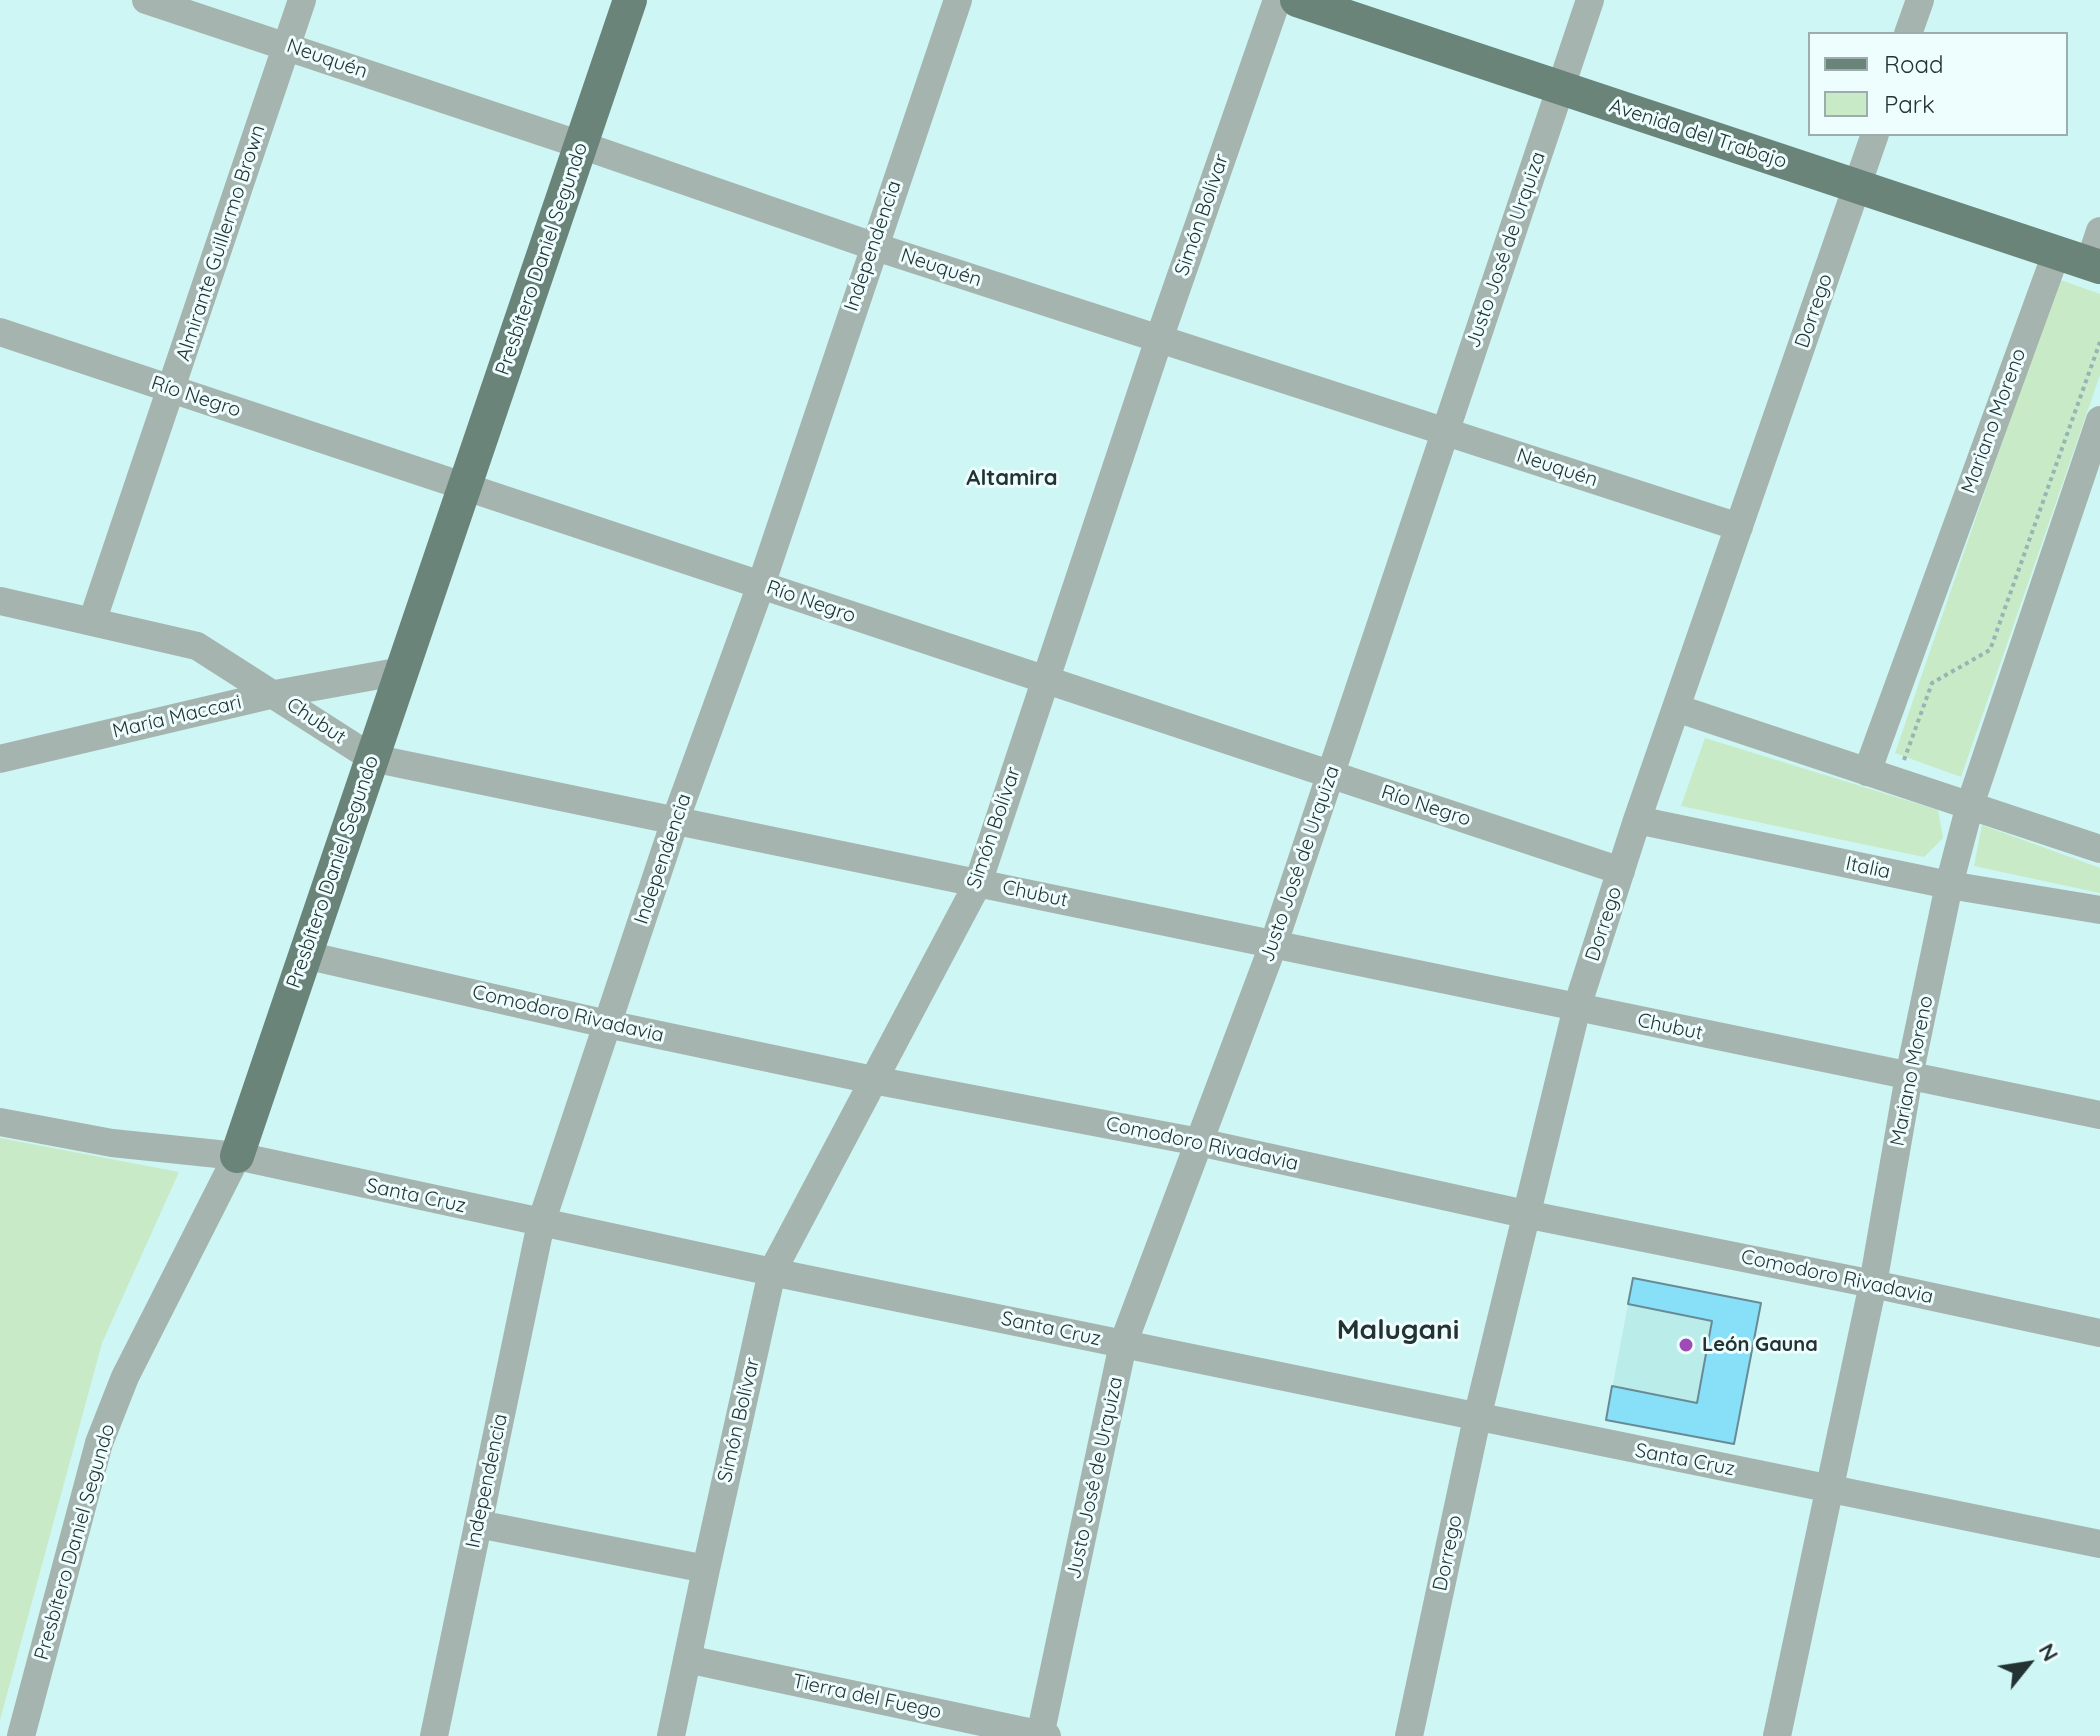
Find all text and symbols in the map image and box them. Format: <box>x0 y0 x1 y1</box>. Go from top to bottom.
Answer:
legend <box>1808 32 2068 136</box>
street label: Neuquén <box>284 34 370 84</box>
text: Road <box>1884 49 1944 79</box>
text: Park <box>1884 89 1935 119</box>
street label: Avenida del Trabajo <box>1606 94 1790 174</box>
street label: Almirante Guillermo Brown <box>171 122 271 364</box>
street label: Presbítero Daniel Segundo <box>491 139 593 379</box>
street label: Justo José de Urquiza <box>1461 149 1551 351</box>
street label: Simón Bolívar <box>1170 151 1234 279</box>
street label: Independencia <box>839 177 907 315</box>
street label: Neuquén <box>898 244 984 292</box>
street label: Dorrego <box>1790 271 1838 351</box>
street label: Mariano Moreno <box>1957 345 2031 497</box>
street label: Río Negro <box>148 371 244 423</box>
street label: Neuquén <box>1514 444 1600 492</box>
district label: Altamira <box>966 465 1058 491</box>
street label: Río Negro <box>763 576 859 628</box>
street label: María Maccari <box>110 690 244 744</box>
street label: Chubut <box>282 693 350 749</box>
street label: Presbítero Daniel Segundo <box>282 752 384 992</box>
street label: Justo José de Urquiza <box>1255 763 1345 965</box>
street label: Simón Bolívar <box>962 764 1026 892</box>
street label: Río Negro <box>1378 780 1474 832</box>
street label: Independencia <box>629 790 697 928</box>
street label: Italia <box>1844 852 1892 884</box>
street label: Chubut <box>1000 875 1070 913</box>
street label: Dorrego <box>1581 884 1627 964</box>
street label: Comodoro Rivadavia <box>470 980 666 1048</box>
street label: Mariano Moreno <box>1886 994 1938 1148</box>
street label: Chubut <box>1635 1008 1705 1046</box>
street label: Comodoro Rivadavia <box>1104 1112 1300 1176</box>
street label: Santa Cruz <box>364 1174 468 1218</box>
street label: Comodoro Rivadavia <box>1739 1245 1935 1309</box>
street label: Santa Cruz <box>999 1307 1103 1351</box>
district label: Malugani <box>1337 1314 1459 1348</box>
place label: León Gauna <box>1702 1333 1818 1357</box>
marker: León Gauna <box>1677 1336 1695 1354</box>
street label: Simón Bolívar <box>713 1355 765 1485</box>
street label: Justo José de Urquiza <box>1062 1375 1128 1581</box>
street label: Independencia <box>461 1412 513 1550</box>
street label: Presbítero Daniel Segundo <box>30 1421 120 1663</box>
street label: Santa Cruz <box>1633 1439 1737 1481</box>
street label: Dorrego <box>1428 1513 1468 1593</box>
north arrow <box>1988 1624 2068 1704</box>
text: N <box>2033 1638 2065 1666</box>
street label: Tierra del Fuego <box>790 1669 944 1725</box>

